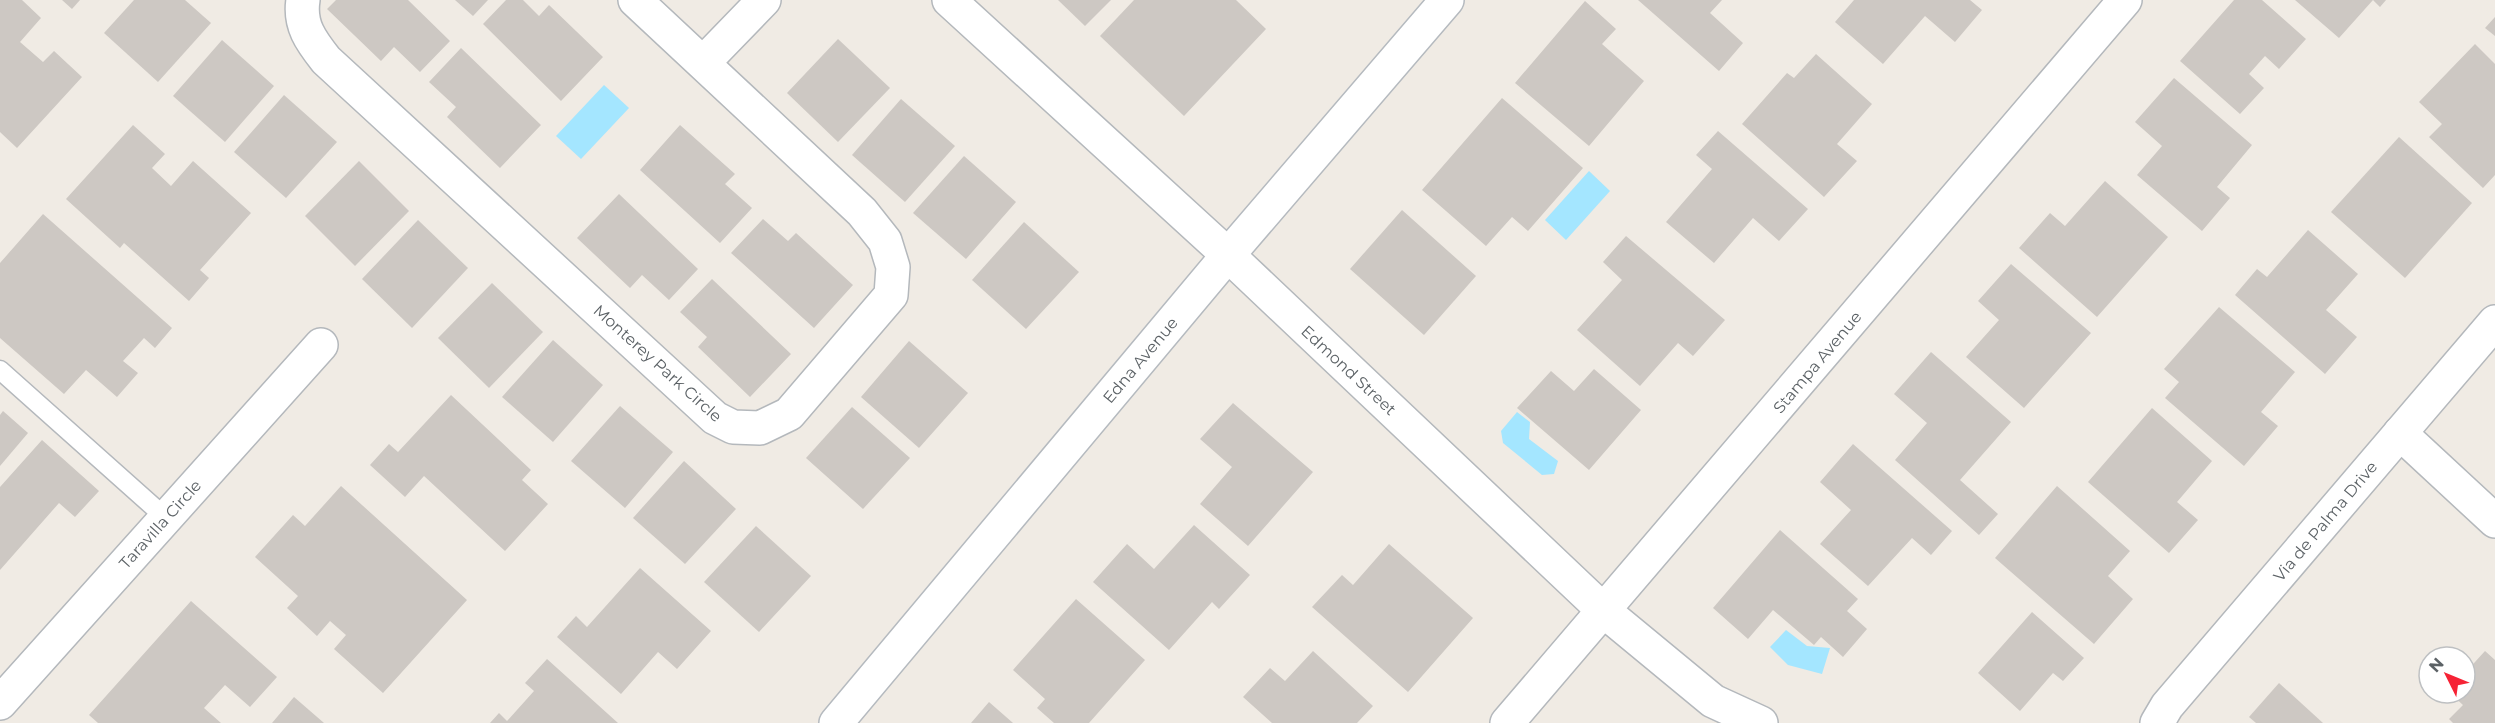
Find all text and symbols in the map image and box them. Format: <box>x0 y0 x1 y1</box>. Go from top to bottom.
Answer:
street label: Monterey Park Circle <box>590 301 726 426</box>
street label: Stampa Avenue <box>1769 307 1866 417</box>
street label: Edna Avenue <box>1099 314 1182 407</box>
street label: Edmond Street <box>1297 322 1400 419</box>
street label: Via de Palma Drive <box>2270 457 2381 585</box>
street label: Taravilla Circle <box>115 476 205 573</box>
north arrow <box>2417 645 2477 705</box>
text: N <box>2425 654 2448 676</box>

